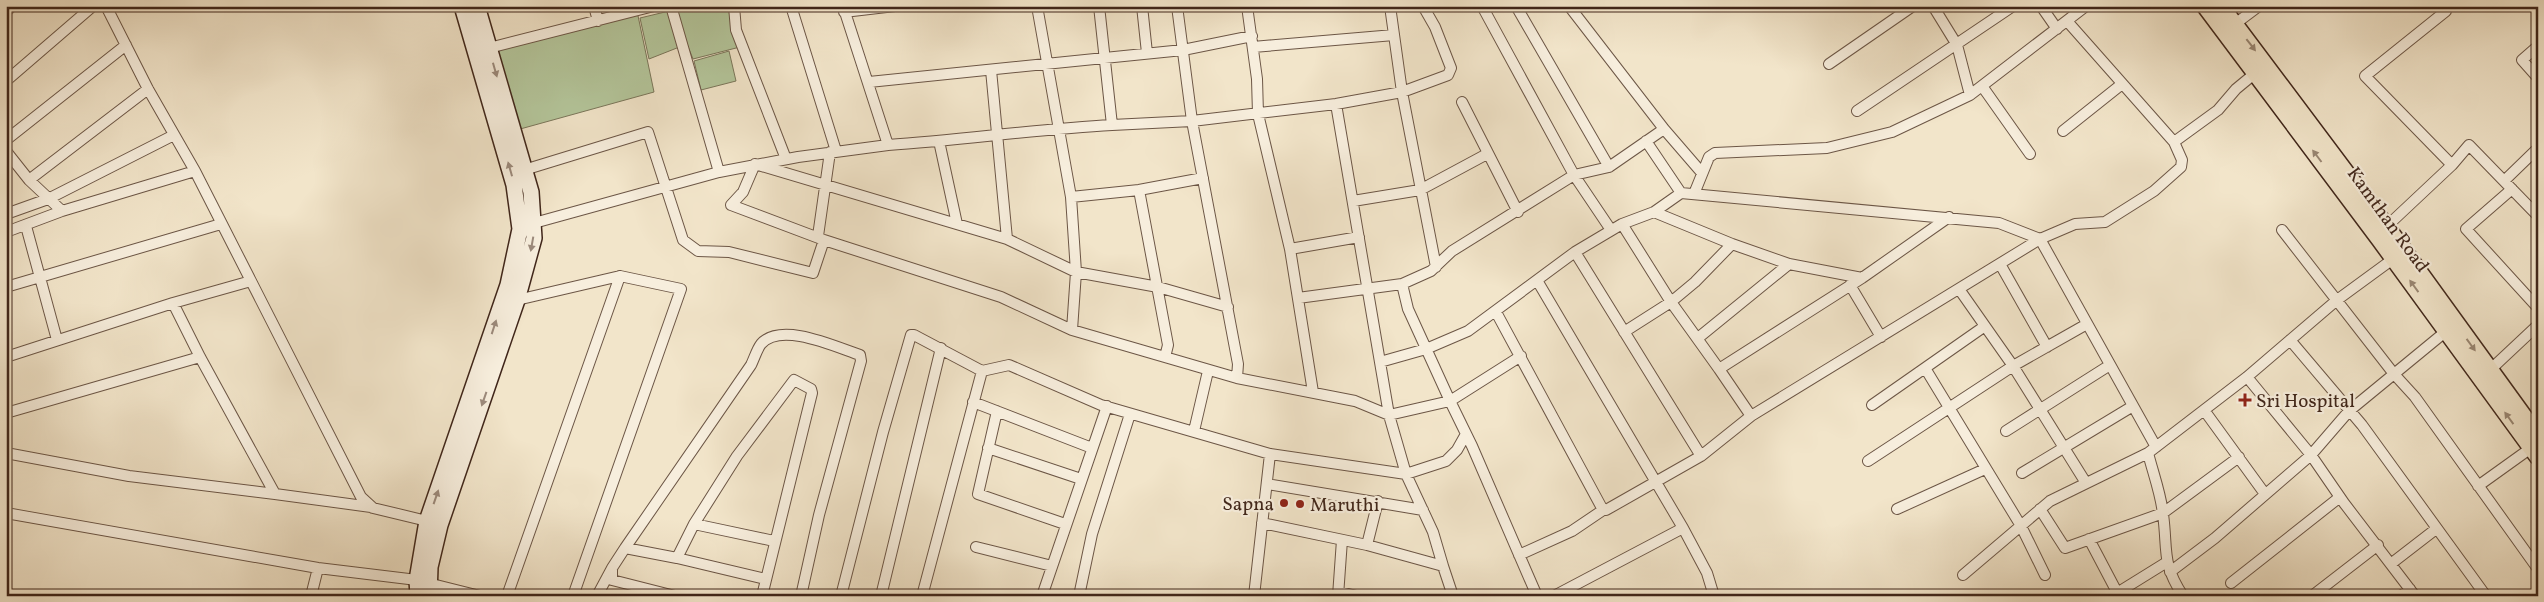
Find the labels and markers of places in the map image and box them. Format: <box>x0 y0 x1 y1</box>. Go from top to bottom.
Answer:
place label: Sri Hospital <box>2256 389 2355 415</box>
marker: Sri Hospital <box>2238 393 2252 407</box>
place label: Sapna <box>1222 492 1274 518</box>
place label: Maruthi <box>1310 493 1380 519</box>
marker: Sapna <box>1278 497 1290 509</box>
marker: Maruthi <box>1294 498 1306 510</box>

